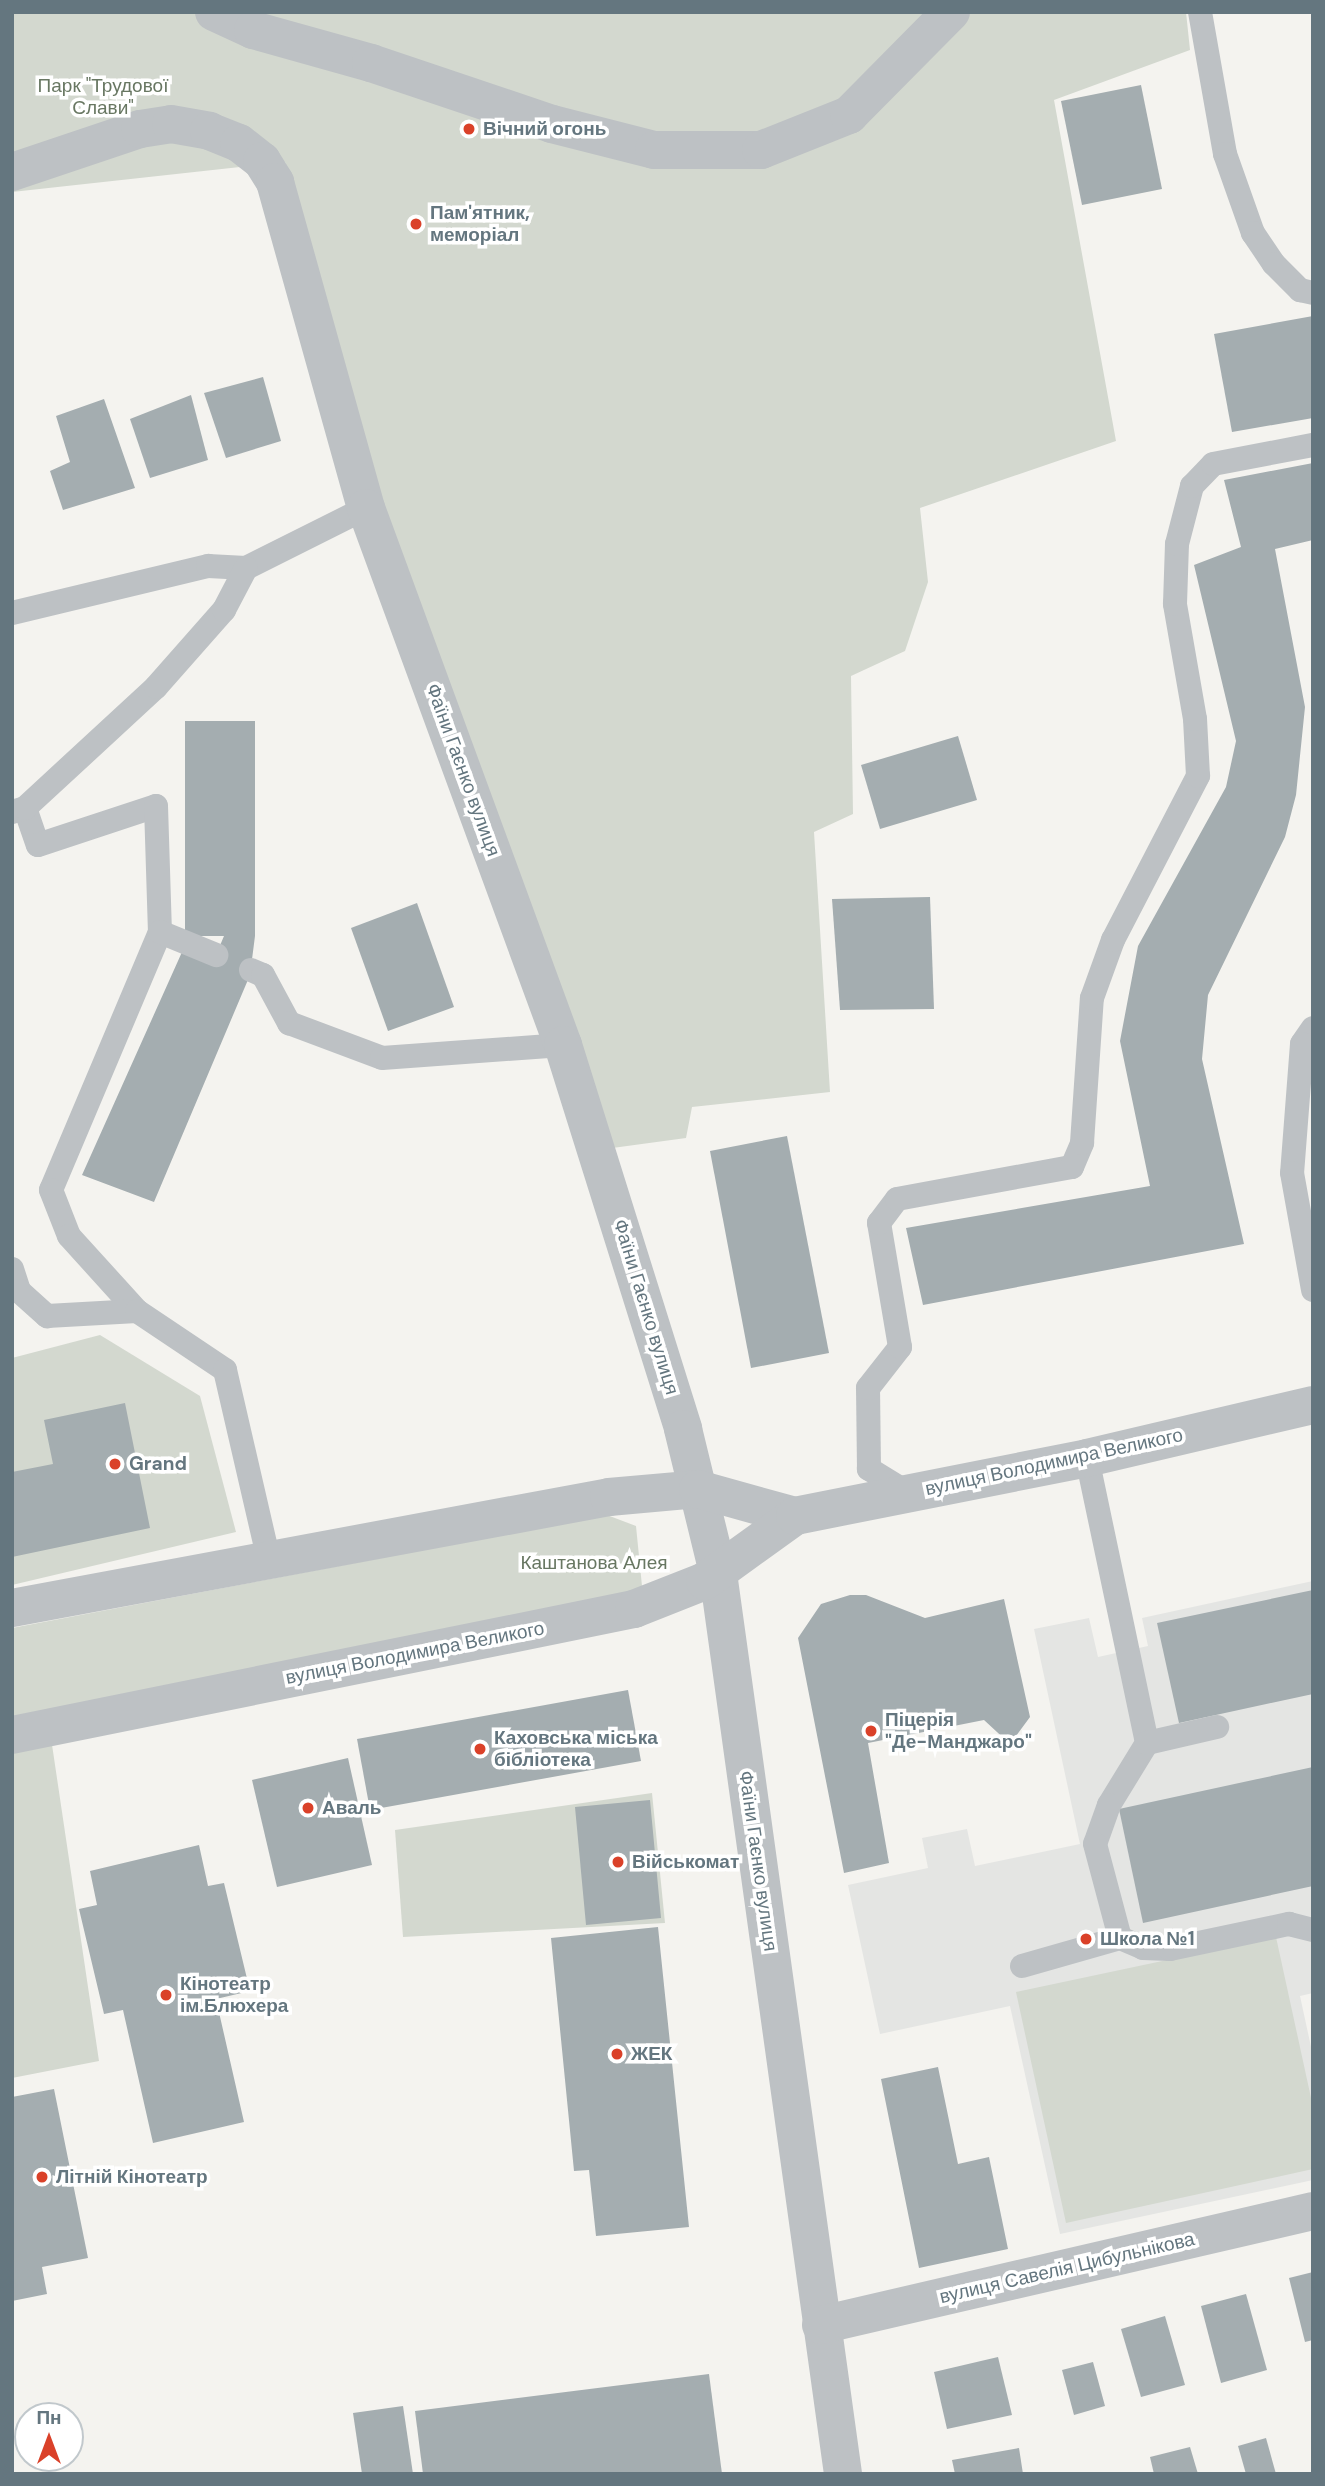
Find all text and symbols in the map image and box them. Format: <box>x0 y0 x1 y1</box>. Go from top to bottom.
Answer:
park label: Парк "Трудової Слави" <box>38 75 168 119</box>
place label: Вічний огонь <box>483 118 606 140</box>
marker: Вічний огонь <box>461 121 477 137</box>
place label: Пам'ятник, меморіал <box>430 202 530 246</box>
marker: Пам'ятник, меморіал <box>408 216 424 232</box>
street label: Фаїни Гаєнко вулиця <box>421 680 505 860</box>
street label: Фаїни Гаєнко вулиця <box>608 1217 684 1397</box>
street label: вулиця Володимира Великого <box>923 1424 1185 1500</box>
place label: Grand <box>129 1453 187 1475</box>
marker: Grand <box>107 1456 123 1472</box>
park label: Каштанова Алея <box>520 1552 668 1574</box>
street label: вулиця Володимира Великого <box>284 1617 546 1689</box>
place label: Піцерія "Де-Манджаро" <box>885 1709 1032 1753</box>
marker: Піцерія "Де-Манджаро" <box>863 1723 879 1739</box>
place label: Каховська міська бібліотека <box>494 1727 658 1771</box>
marker: Каховська міська бібліотека <box>472 1741 488 1757</box>
street label: Фаїни Гаєнко вулиця <box>734 1769 782 1953</box>
place label: Аваль <box>322 1797 381 1819</box>
marker: Аваль <box>300 1800 316 1816</box>
place label: Військомат <box>632 1851 739 1873</box>
marker: Військомат <box>610 1854 626 1870</box>
place label: Школа №1 <box>1100 1928 1195 1950</box>
marker: Школа №1 <box>1078 1931 1094 1947</box>
place label: Кінотеатр ім.Блюхера <box>180 1973 288 2017</box>
marker: Кінотеатр ім.Блюхера <box>158 1987 174 2003</box>
place label: ЖЕК <box>631 2043 672 2065</box>
marker: ЖЕК <box>609 2046 625 2062</box>
place label: Літній Кінотеатр <box>56 2166 208 2188</box>
marker: Літній Кінотеатр <box>34 2169 50 2185</box>
street label: вулиця Савелія Цибульнікова <box>937 2228 1197 2308</box>
north arrow <box>14 2402 84 2472</box>
text: Пн <box>36 2405 62 2430</box>

